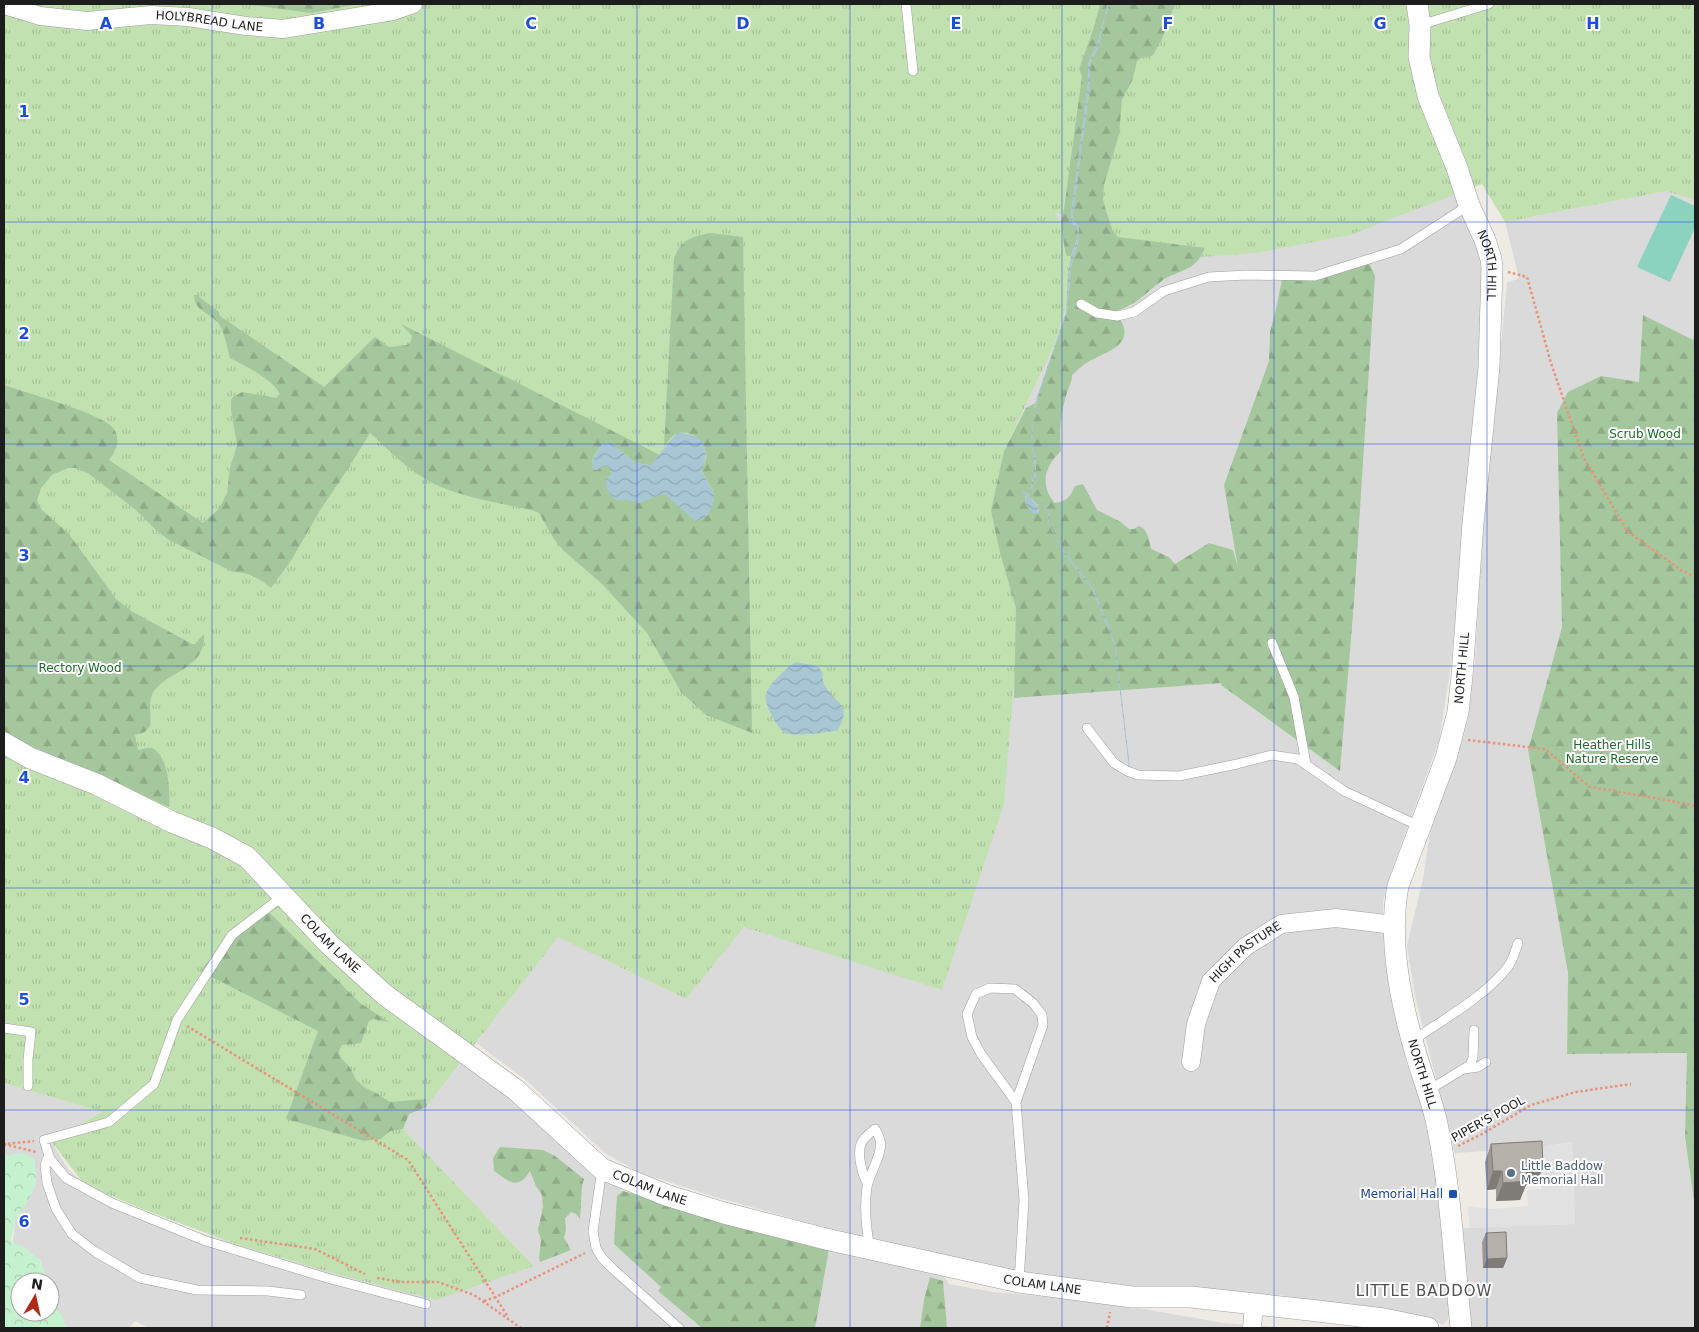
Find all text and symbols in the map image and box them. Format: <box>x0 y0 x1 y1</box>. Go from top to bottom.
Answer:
street label: HOLYBREAD LANE <box>155 8 264 34</box>
text: A <box>100 14 113 33</box>
text: B <box>313 14 325 33</box>
text: C <box>525 14 537 33</box>
text: D <box>736 14 750 33</box>
text: E <box>951 14 961 33</box>
text: F <box>1163 14 1173 33</box>
text: G <box>1373 14 1387 33</box>
text: H <box>1586 14 1600 33</box>
text: 1 <box>18 102 30 121</box>
street label: NORTH HILL <box>1474 228 1499 301</box>
text: 2 <box>18 324 30 343</box>
park label: Scrub Wood <box>1609 427 1681 441</box>
text: 3 <box>18 546 30 565</box>
street label: NORTH HILL <box>1452 631 1472 704</box>
park label: Rectory Wood <box>38 661 122 675</box>
park label: Heather Hills Nature Reserve <box>1566 738 1658 766</box>
text: 4 <box>18 768 30 787</box>
street label: COLAM LANE <box>297 911 363 976</box>
street label: HIGH PASTURE <box>1206 919 1284 986</box>
text: 5 <box>18 990 30 1009</box>
street label: NORTH HILL <box>1405 1037 1440 1110</box>
street label: PIPER'S POOL <box>1449 1093 1527 1145</box>
place label: Little Baddow Memorial Hall <box>1521 1159 1604 1187</box>
street label: COLAM LANE <box>610 1167 689 1208</box>
marker: Little Baddow Memorial Hall <box>1505 1167 1517 1179</box>
place label: Memorial Hall <box>1360 1187 1443 1201</box>
marker: Memorial Hall <box>1447 1188 1459 1200</box>
text: 6 <box>18 1212 30 1231</box>
north arrow <box>10 1272 60 1322</box>
street label: COLAM LANE <box>1002 1272 1082 1297</box>
text: N <box>30 1275 44 1293</box>
district label: LITTLE BADDOW <box>1356 1282 1492 1300</box>

